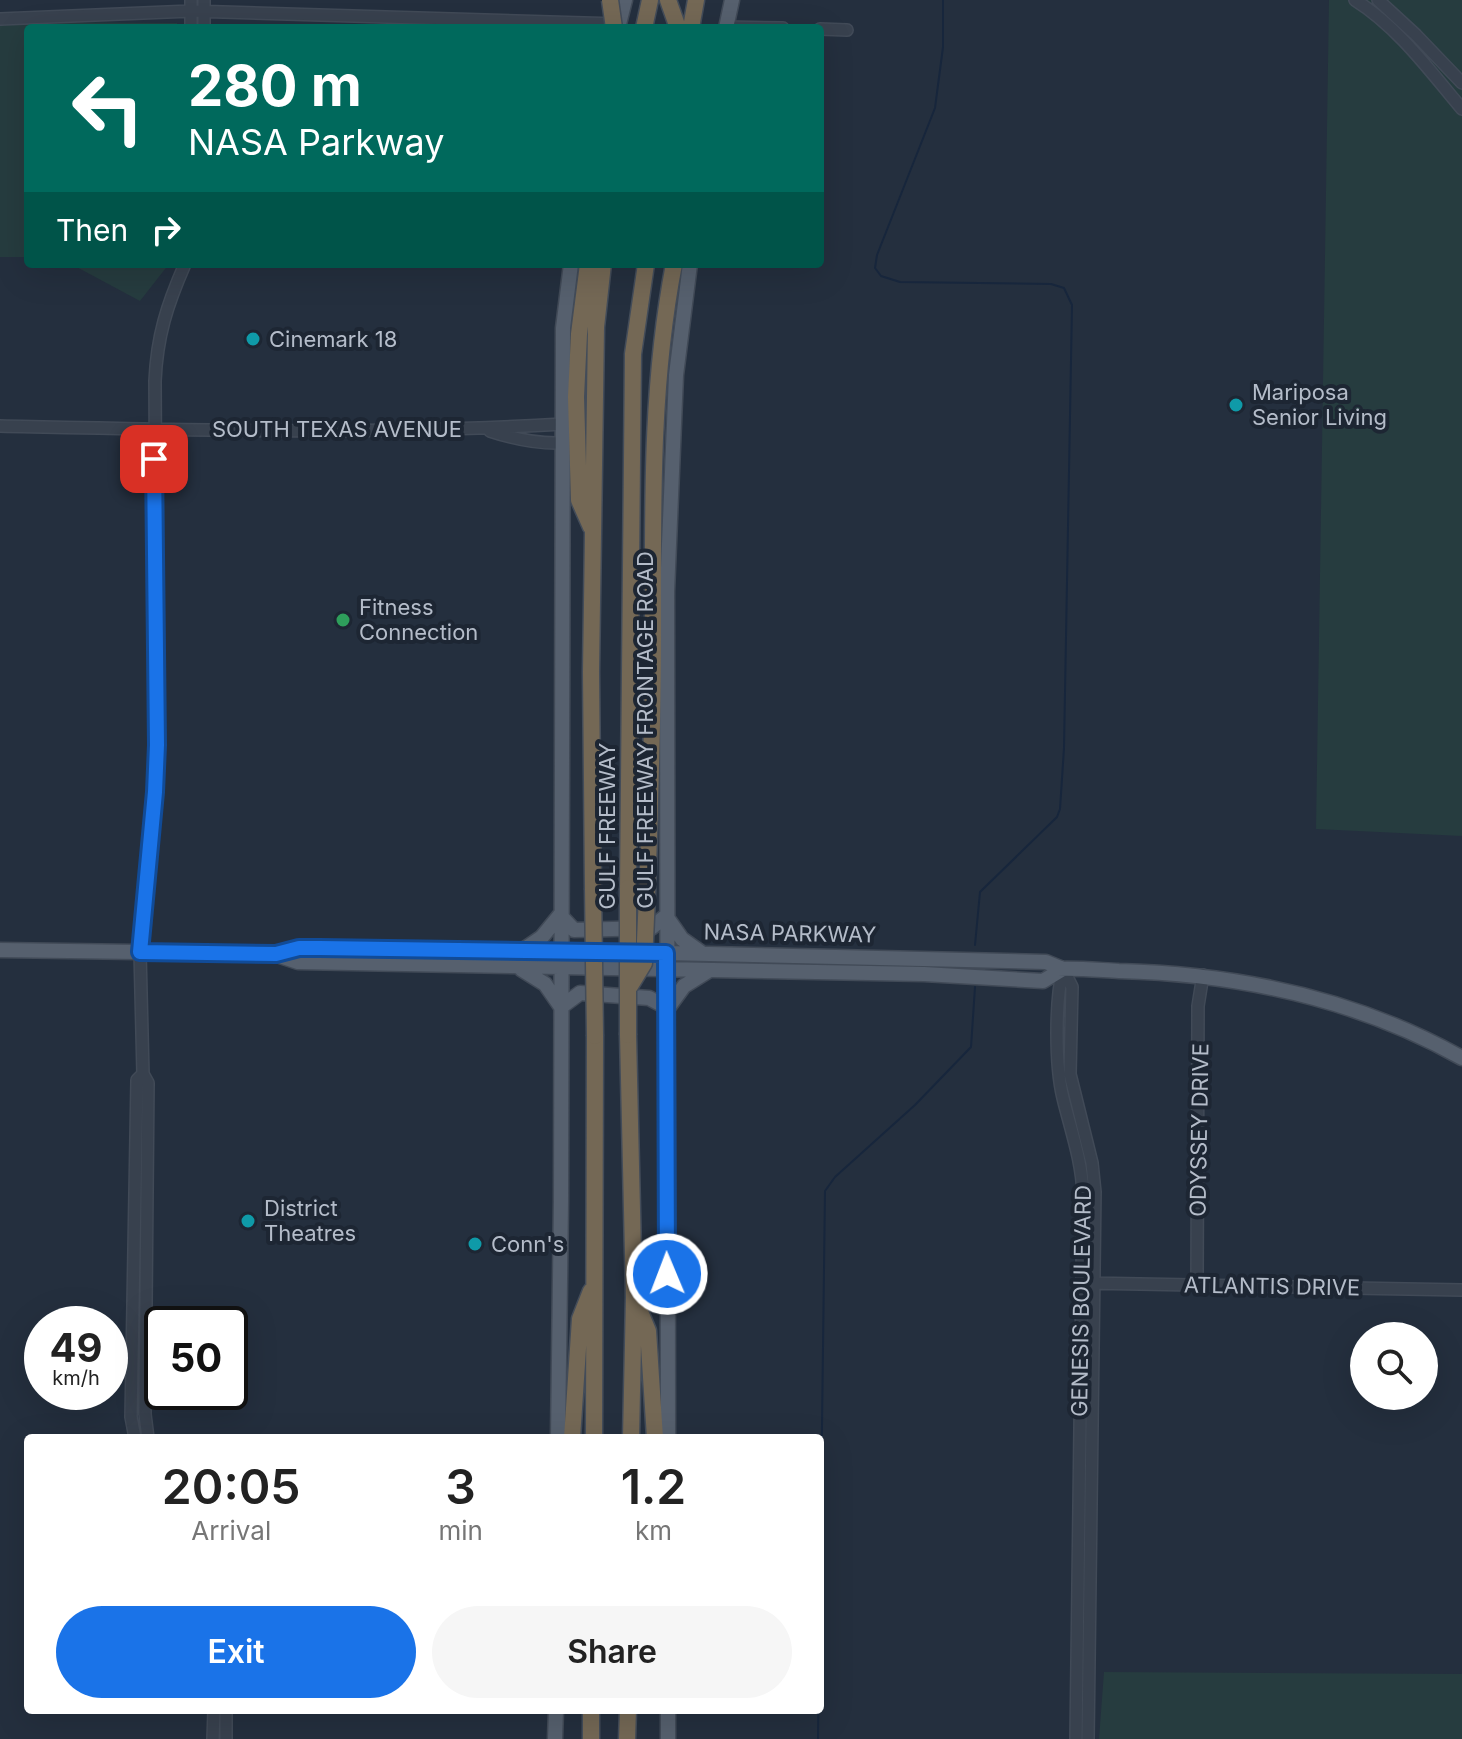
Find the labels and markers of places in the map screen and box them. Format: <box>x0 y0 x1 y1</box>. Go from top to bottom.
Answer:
place label: Cinemark 18 <box>269 326 397 352</box>
marker: Cinemark 18 <box>244 330 262 348</box>
place label: Mariposa Senior Living <box>1252 379 1387 430</box>
marker: Mariposa Senior Living <box>1227 396 1245 414</box>
pin <box>120 425 188 493</box>
place label: Fitness Connection <box>359 594 478 645</box>
marker: Fitness Connection <box>334 611 352 629</box>
place label: District Theatres <box>264 1195 356 1246</box>
marker: District Theatres <box>239 1212 257 1230</box>
place label: Conn's <box>491 1231 564 1257</box>
marker: Conn's <box>466 1235 484 1253</box>

